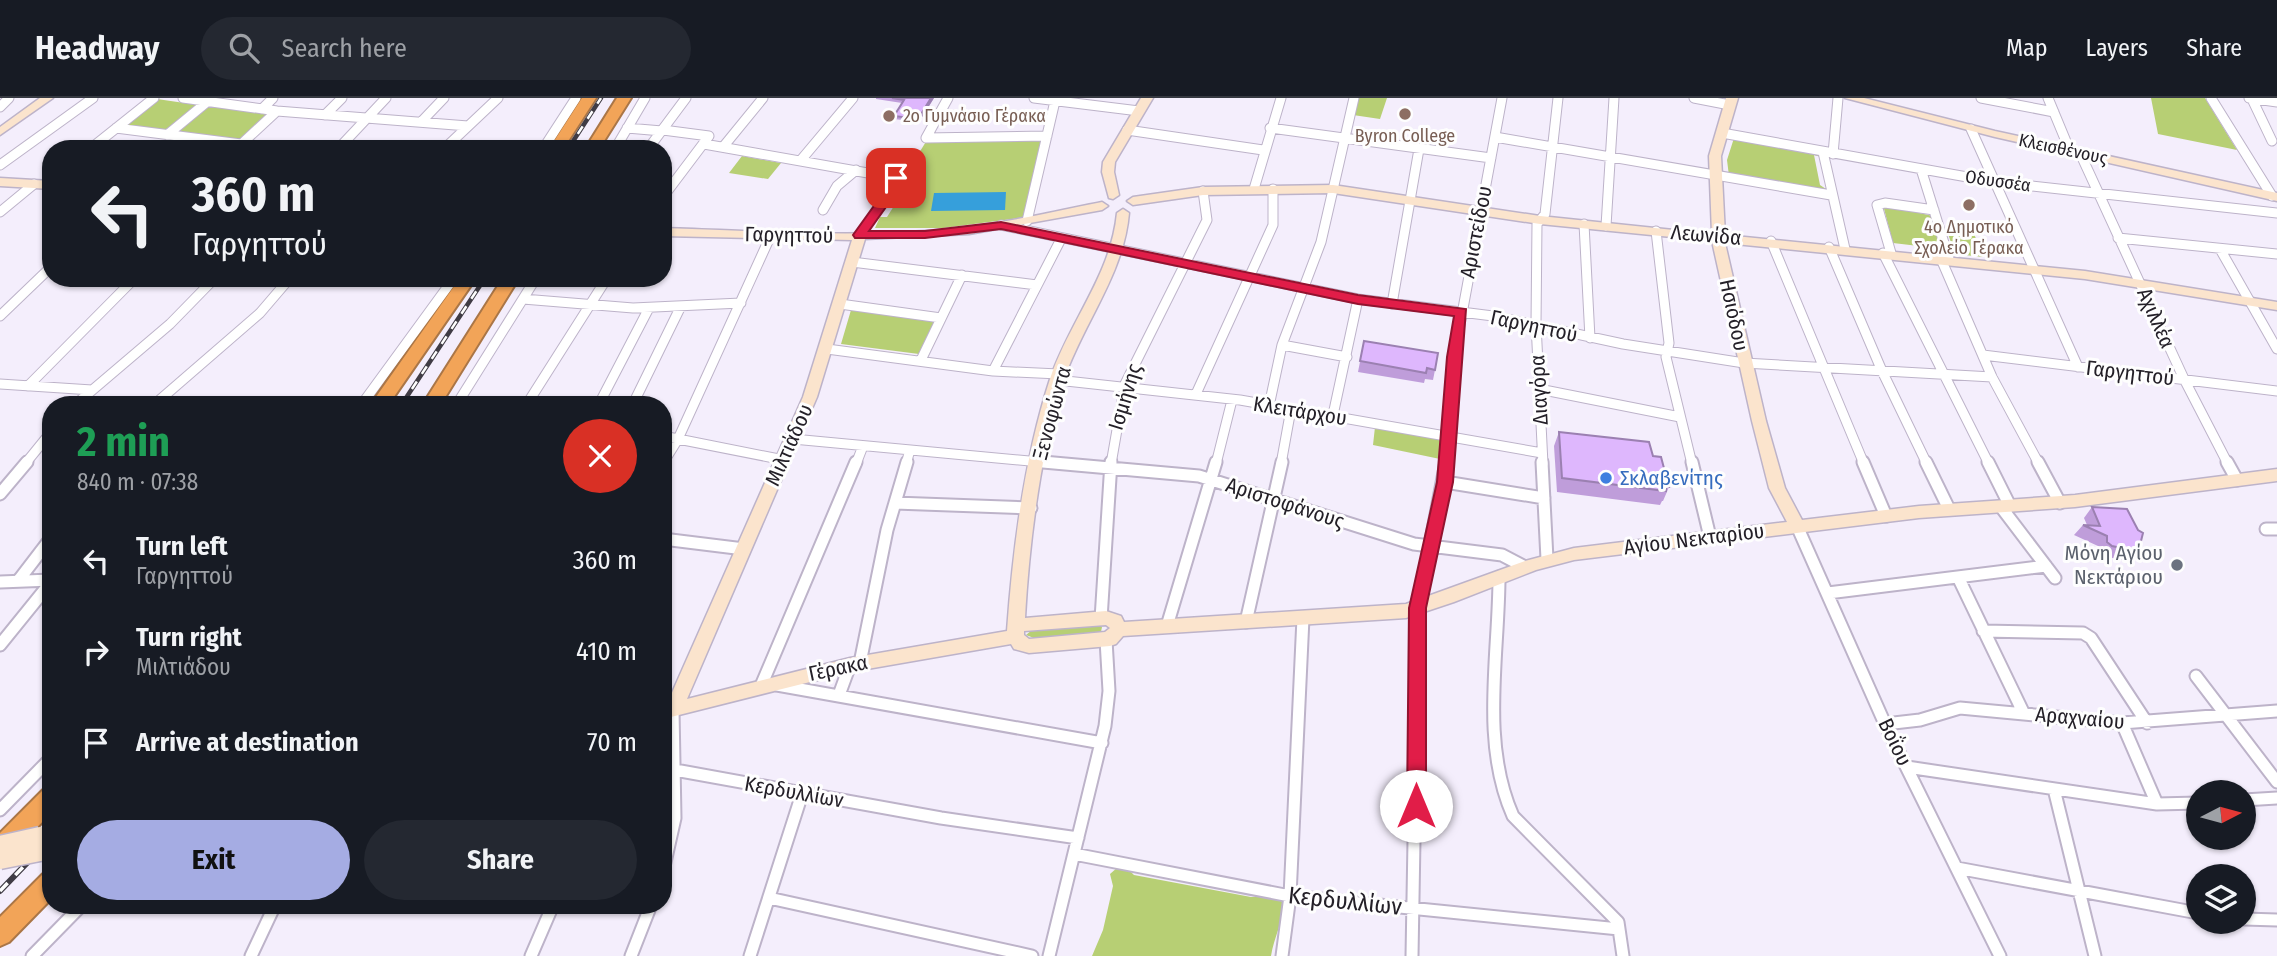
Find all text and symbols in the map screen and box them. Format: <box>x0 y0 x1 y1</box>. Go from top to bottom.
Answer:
search box <box>201 17 691 80</box>
text: Headway <box>35 28 159 68</box>
icon: search <box>225 29 263 67</box>
text: Search here <box>281 33 407 64</box>
text: Map <box>2006 34 2048 62</box>
text: Layers <box>2086 34 2148 62</box>
text: Share <box>2186 34 2242 62</box>
place label: 2ο Γυμνάσιο Γέρακα <box>903 105 1046 127</box>
marker: Byron College <box>1397 106 1413 122</box>
marker: 2ο Γυμνάσιο Γέρακα <box>881 108 897 124</box>
place label: Byron College <box>1355 125 1455 147</box>
street label: Κλεισθένους <box>2017 129 2110 169</box>
pin <box>866 148 926 208</box>
icon: arrive <box>877 159 915 197</box>
text: 360 m <box>192 165 315 224</box>
street label: Οδυσσέα <box>1964 166 2032 196</box>
icon: left <box>77 168 168 259</box>
street label: Αριστείδου <box>1454 184 1498 280</box>
marker: 4ο Δημοτικό Σχολείο Γέρακα <box>1961 197 1977 213</box>
place label: 4ο Δημοτικό Σχολείο Γέρακα <box>1914 216 2024 259</box>
street label: Λεωνίδα <box>1670 219 1742 251</box>
street label: Γαργηττού <box>744 221 834 249</box>
text: Γαργηττού <box>192 225 327 263</box>
street label: Ησιόδου <box>1714 277 1754 353</box>
street label: Αχιλλέα <box>2131 284 2181 352</box>
street label: Γαργηττού <box>1488 304 1580 348</box>
street label: Διαγόρα <box>1524 354 1554 426</box>
street label: Γαργηττού <box>2084 355 2176 391</box>
street label: Ισμήνης <box>1103 361 1147 433</box>
street label: Ξενοφώντα <box>1027 363 1077 463</box>
street label: Κλειτάρχου <box>1251 391 1349 431</box>
street label: Μιλτιάδου <box>760 400 818 490</box>
text: 2 min <box>77 417 170 467</box>
button: close <box>563 419 637 493</box>
place label: Σκλαβενίτης <box>1620 465 1723 491</box>
text: 840 m · 07:38 <box>77 468 198 496</box>
marker: Σκλαβενίτης <box>1598 470 1614 486</box>
street label: Αριστοφάνους <box>1223 472 1348 534</box>
street label: Αγίου Νεκταρίου <box>1622 517 1766 561</box>
text: Turn left <box>136 531 228 562</box>
place label: Μόνη Αγίου Νεκτάριου <box>2065 540 2163 590</box>
icon: left <box>77 542 115 580</box>
text: 360 m <box>573 545 637 576</box>
marker: Μόνη Αγίου Νεκτάριου <box>2169 557 2185 573</box>
text: Γαργηττού <box>136 562 233 590</box>
text: Turn right <box>136 622 242 653</box>
icon: right <box>77 633 115 671</box>
text: 410 m <box>576 636 637 667</box>
street label: Γέρακα <box>806 649 870 687</box>
text: Μιλτιάδου <box>136 653 231 681</box>
street label: Αραχναίου <box>2034 701 2126 735</box>
street label: Βοΐου <box>1872 714 1918 770</box>
icon: arrive <box>77 724 115 762</box>
text: Arrive at destination <box>136 727 359 758</box>
text: 70 m <box>587 727 637 758</box>
position arrow <box>1379 769 1453 843</box>
street label: Κερδυλλίων <box>743 771 845 813</box>
north arrow <box>2186 780 2256 850</box>
map controls <box>2186 780 2256 934</box>
button: Exit <box>77 820 350 900</box>
button: Share <box>364 820 637 900</box>
button: layers <box>2186 864 2256 934</box>
street label: Κερδυλλίων <box>1287 881 1404 921</box>

